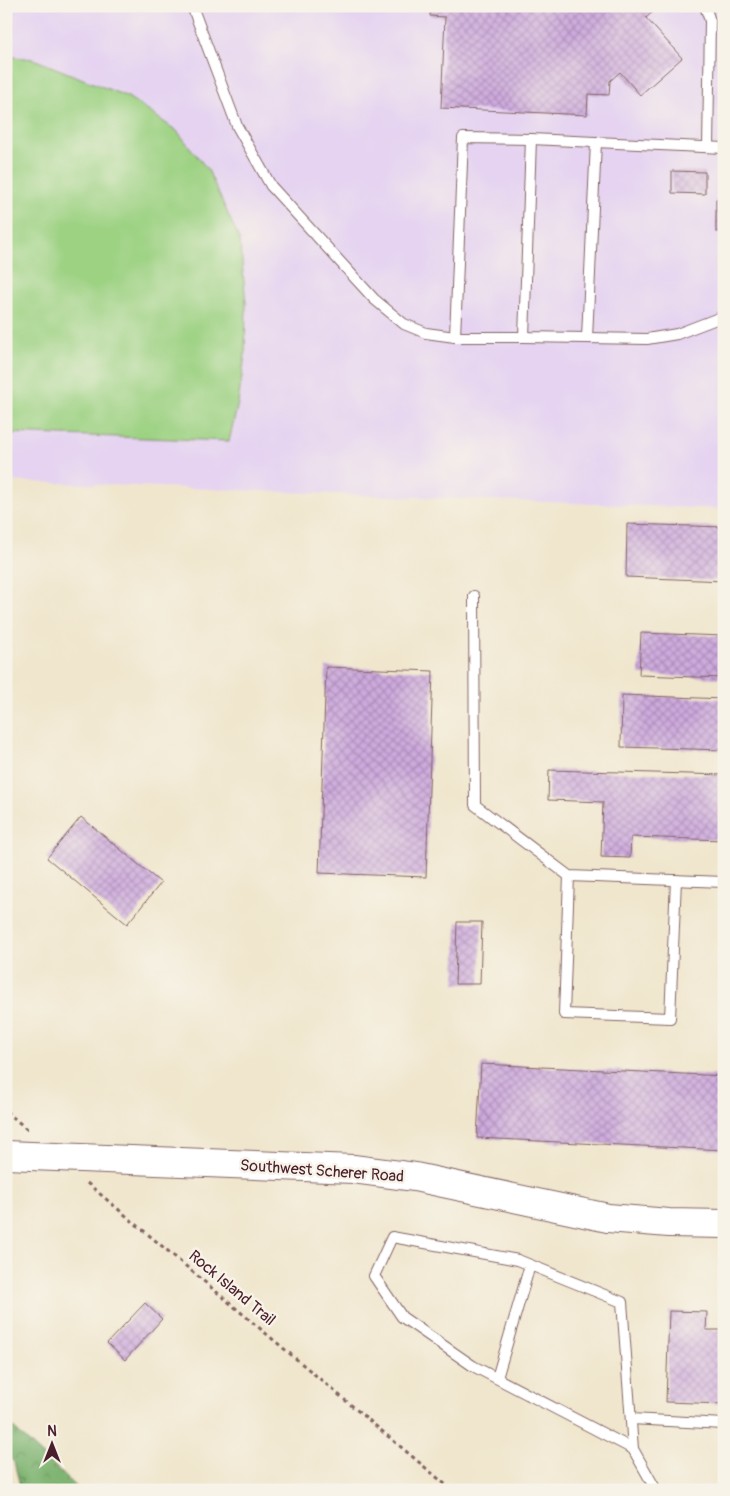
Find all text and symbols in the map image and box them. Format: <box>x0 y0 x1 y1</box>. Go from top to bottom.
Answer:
street label: Southwest Scherer Road <box>239 1155 405 1187</box>
street label: Rock Island Trail <box>185 1246 279 1330</box>
north arrow <box>28 1418 78 1468</box>
text: N <box>47 1423 57 1440</box>

